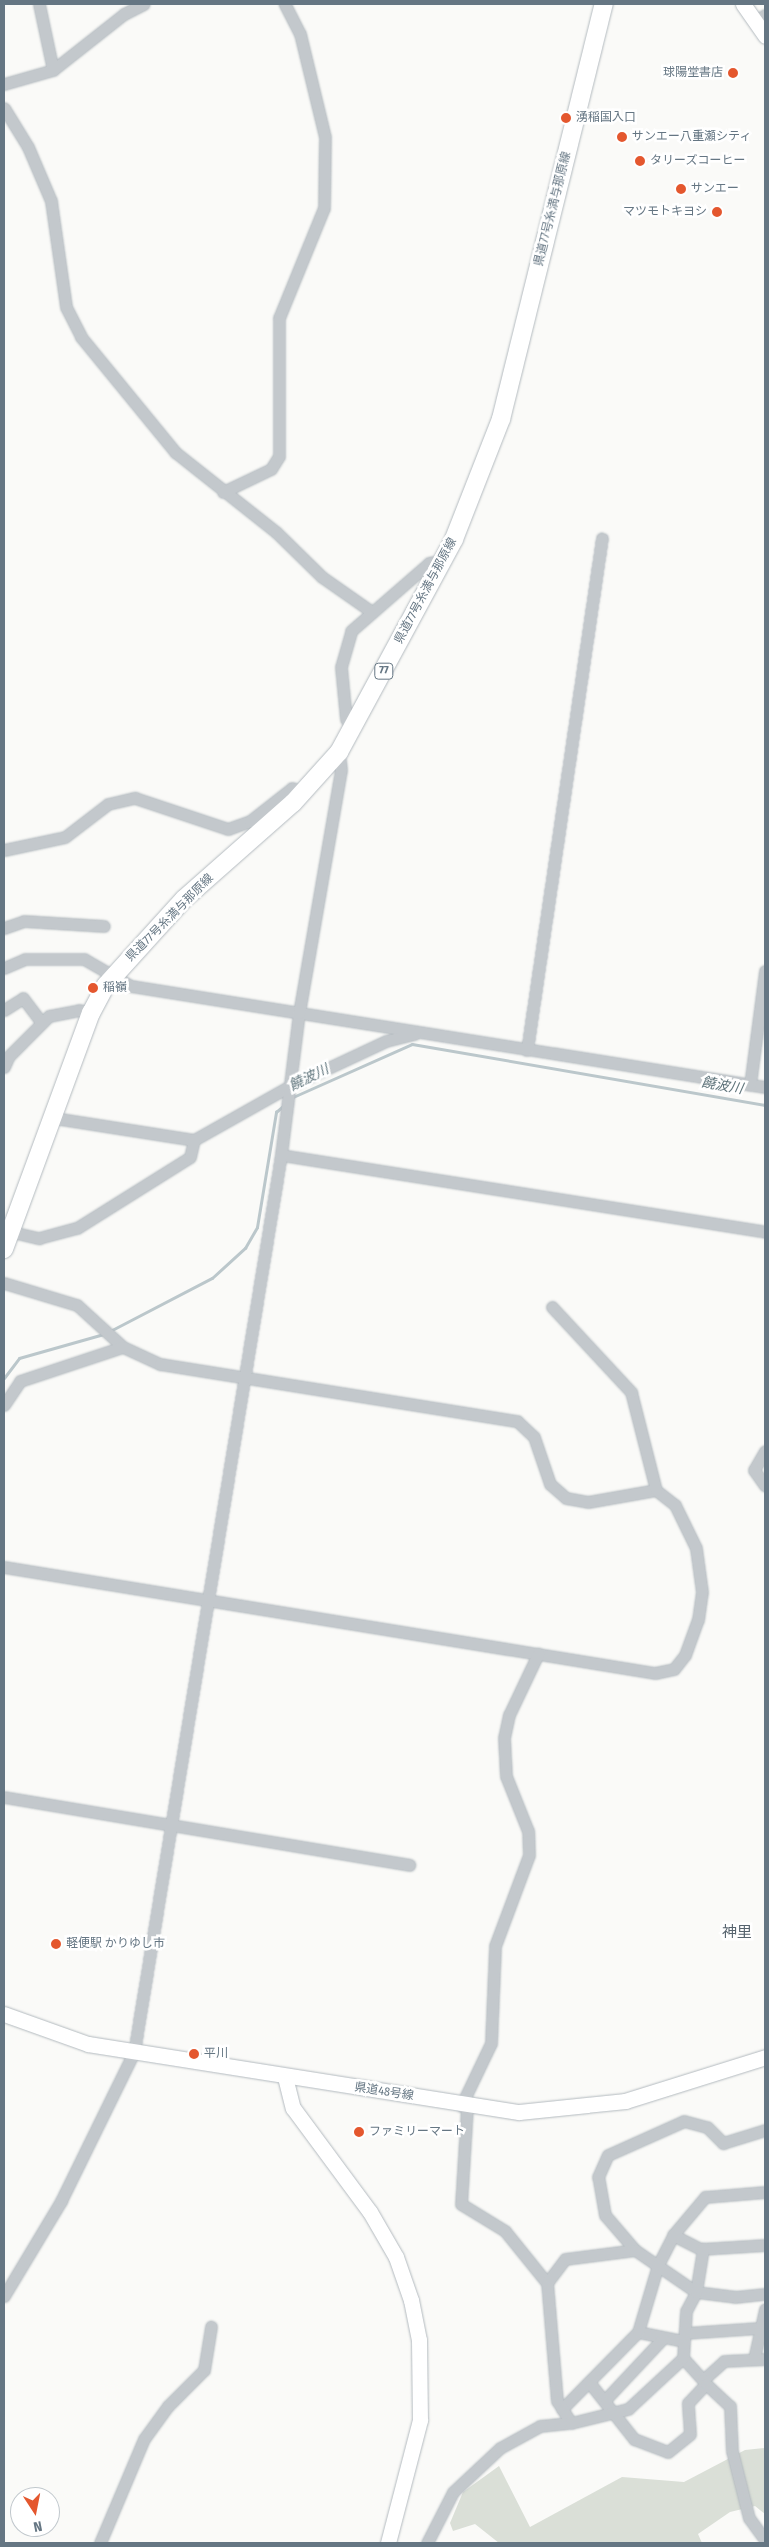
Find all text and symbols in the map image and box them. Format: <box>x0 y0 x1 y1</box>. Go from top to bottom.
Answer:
place label: 球陽堂書店 <box>663 66 723 80</box>
marker: 球陽堂書店 <box>727 67 739 79</box>
place label: 湧稲国入口 <box>576 111 636 125</box>
marker: 湧稲国入口 <box>560 112 572 124</box>
place label: サンエー八重瀬シティ <box>632 130 752 144</box>
marker: サンエー八重瀬シティ <box>616 131 628 143</box>
street label: 県道77号糸満与那原線 <box>532 150 574 268</box>
place label: タリーズコーヒー <box>650 154 746 168</box>
marker: タリーズコーヒー <box>634 155 646 167</box>
place label: サンエー <box>691 182 739 196</box>
marker: サンエー <box>675 183 687 195</box>
place label: マツモトキヨシ <box>623 205 707 219</box>
marker: マツモトキヨシ <box>711 206 723 218</box>
street label: 県道77号糸満与那原線 <box>392 536 460 646</box>
road number: 77 <box>374 662 394 679</box>
street label: 県道77号糸満与那原線 <box>123 871 217 965</box>
place label: 稲嶺 <box>103 981 127 995</box>
marker: 稲嶺 <box>87 982 99 994</box>
water label: 饒波川 <box>286 1061 332 1095</box>
water label: 饒波川 <box>700 1074 744 1098</box>
district label: 神里 <box>722 1924 752 1942</box>
place label: 軽便駅 かりゆし市 <box>66 1937 165 1951</box>
marker: 軽便駅 かりゆし市 <box>50 1938 62 1950</box>
place label: 平川 <box>204 2047 228 2061</box>
marker: 平川 <box>188 2048 200 2060</box>
street label: 県道48号線 <box>353 2080 415 2104</box>
place label: ファミリーマート <box>369 2125 465 2139</box>
marker: ファミリーマート <box>353 2126 365 2138</box>
north arrow <box>10 2487 60 2537</box>
text: N <box>32 2517 44 2535</box>

